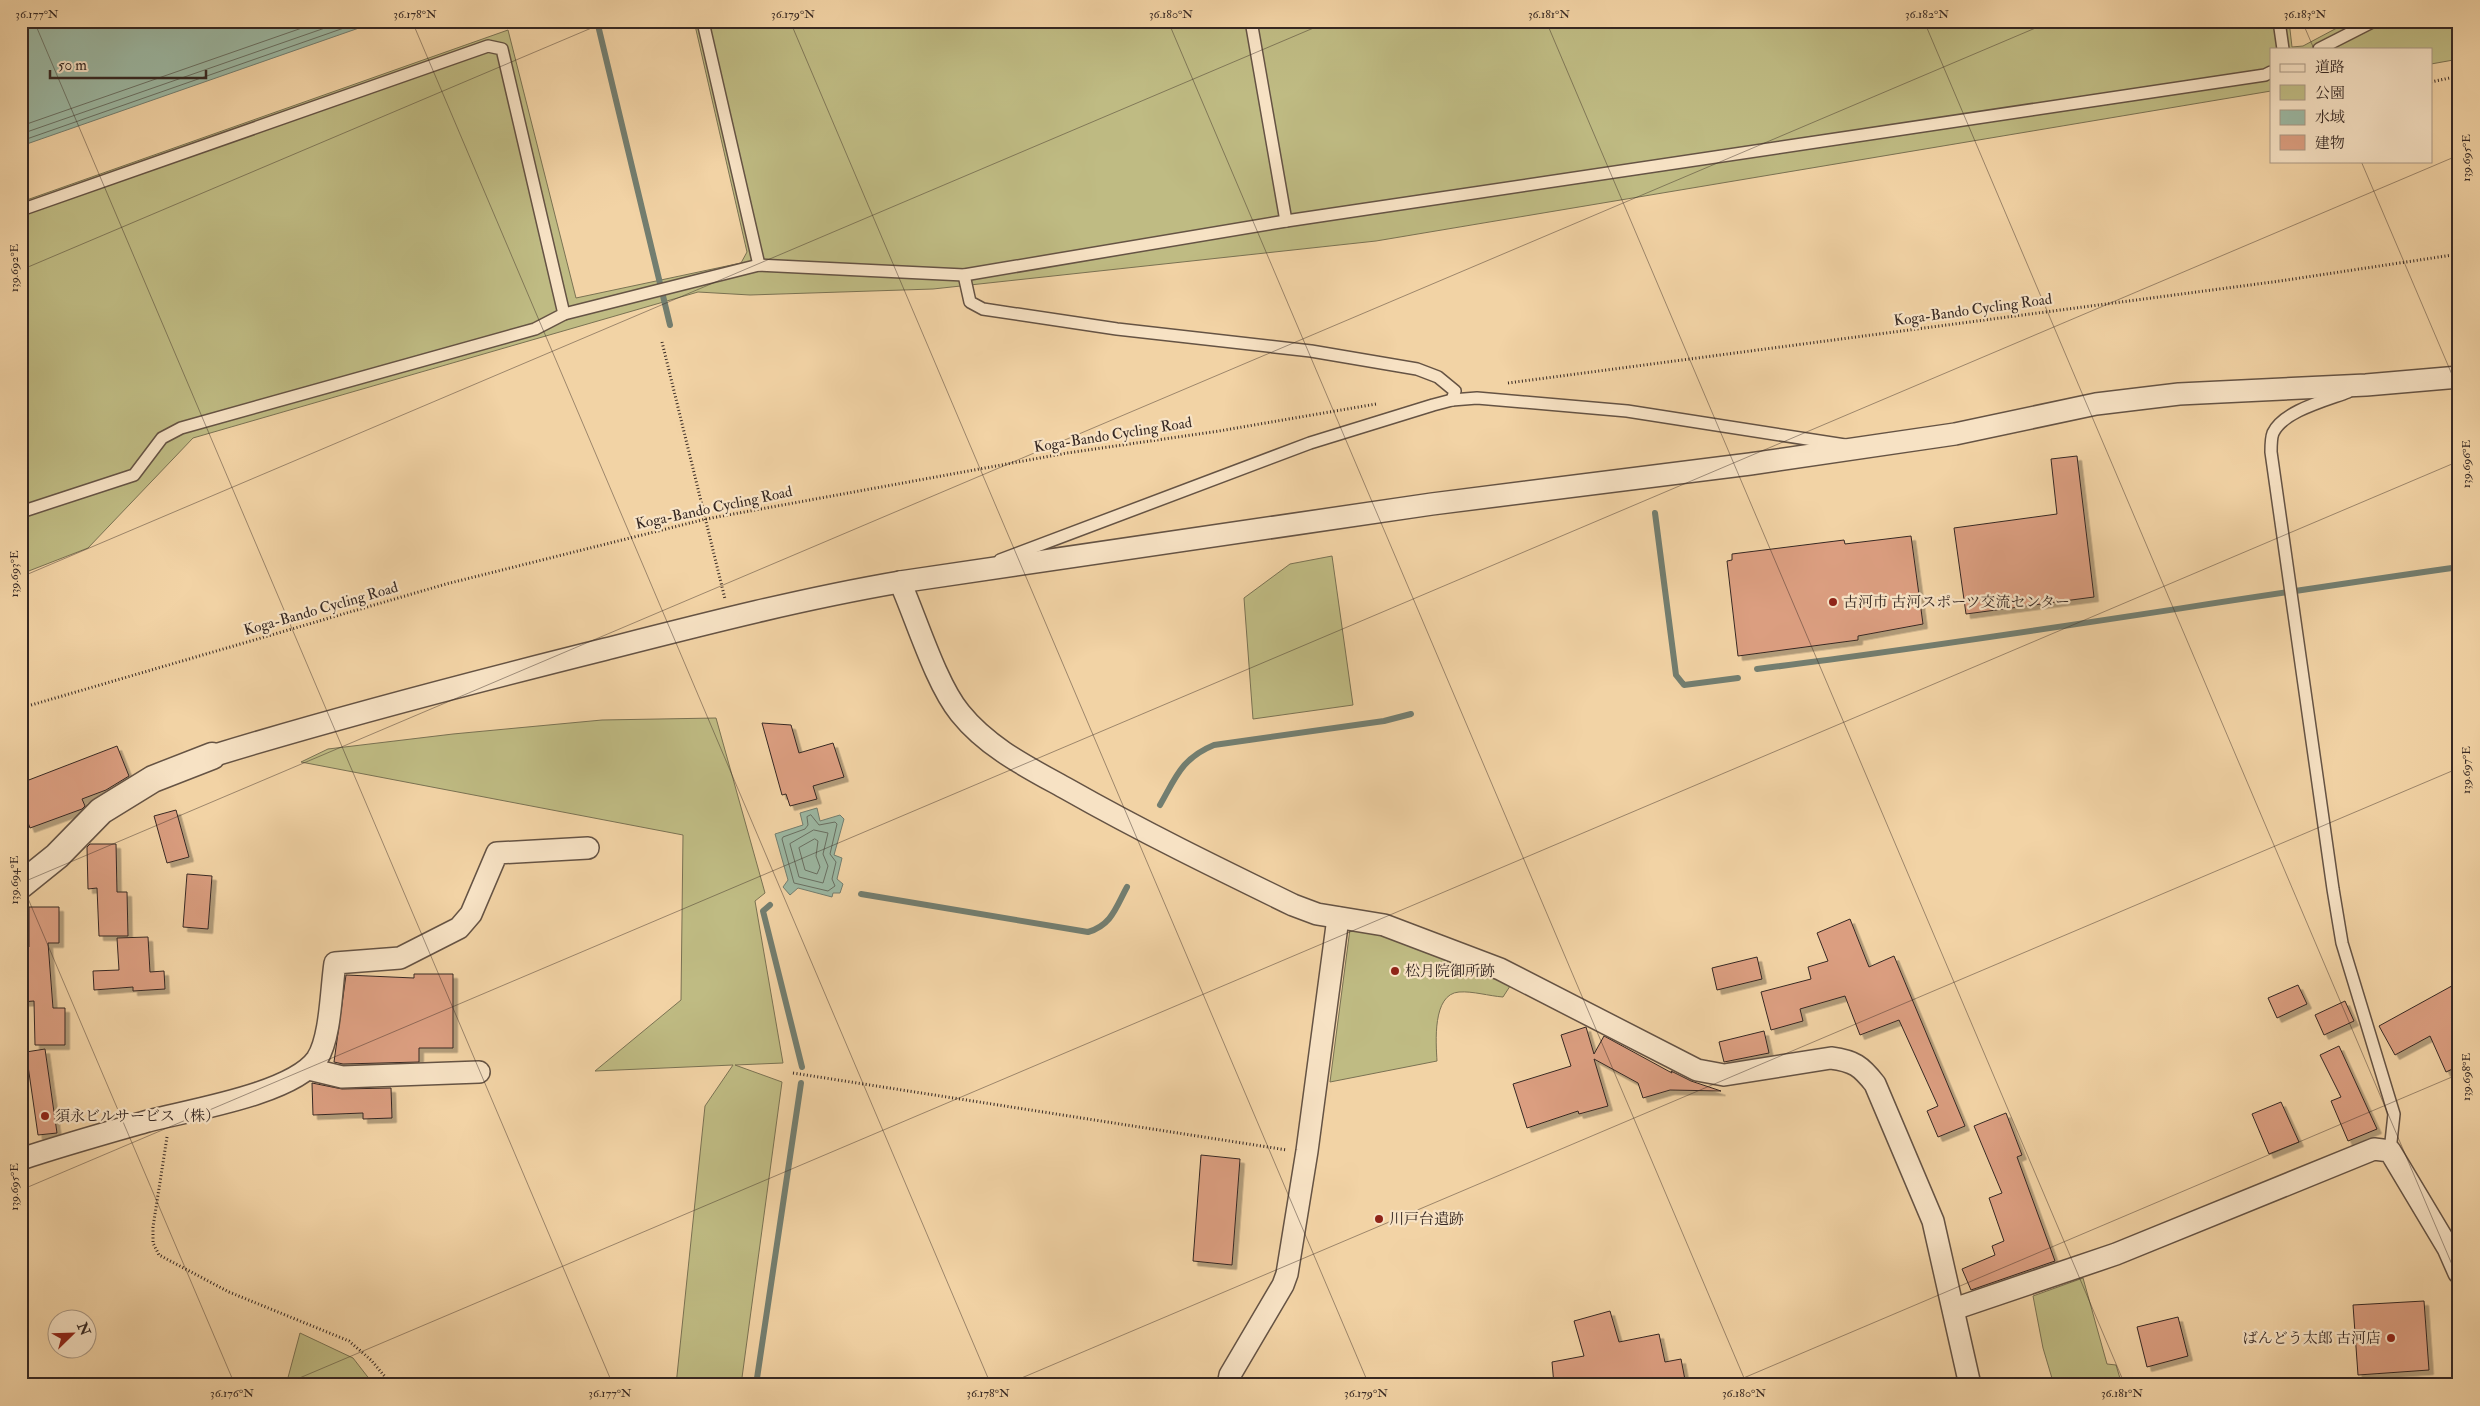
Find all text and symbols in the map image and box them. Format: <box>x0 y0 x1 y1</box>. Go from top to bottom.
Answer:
text: 36.177°N <box>15 7 59 22</box>
text: 36.178°N <box>393 7 437 22</box>
text: 36.179°N <box>771 7 815 22</box>
text: 36.180°N <box>1149 7 1193 22</box>
text: 36.181°N <box>1528 7 1570 22</box>
text: 36.182°N <box>1905 7 1949 22</box>
text: 36.183°N <box>2284 7 2326 22</box>
scale bar <box>50 48 206 80</box>
legend <box>2270 48 2432 162</box>
text: 50 m <box>58 56 87 75</box>
text: 道路 <box>2315 58 2345 77</box>
text: 公園 <box>2315 84 2345 103</box>
text: 水域 <box>2315 108 2345 127</box>
text: 建物 <box>2315 134 2345 153</box>
text: 139.695°E <box>2459 134 2474 182</box>
text: 139.692°E <box>7 243 22 292</box>
street label: Koga-Bando Cycling Road <box>1893 289 2054 331</box>
street label: Koga-Bando Cycling Road <box>1033 413 1194 457</box>
text: 139.696°E <box>2459 439 2474 488</box>
street label: Koga-Bando Cycling Road <box>634 482 795 534</box>
text: 139.693°E <box>7 550 22 598</box>
street label: Koga-Bando Cycling Road <box>242 578 401 640</box>
place label: 古河市 古河スポーツ交流センター <box>1843 593 2070 612</box>
marker: 古河市 古河スポーツ交流センター <box>1827 596 1839 608</box>
text: 139.697°E <box>2459 746 2474 794</box>
text: 139.694°E <box>7 855 22 904</box>
place label: 松月院御所跡 <box>1405 962 1495 981</box>
marker: 松月院御所跡 <box>1389 965 1401 977</box>
text: 139.698°E <box>2459 1053 2474 1101</box>
place label: 須永ビルサービス（株） <box>55 1107 220 1126</box>
marker: 須永ビルサービス（株） <box>39 1110 51 1122</box>
text: 139.695°E <box>7 1163 22 1211</box>
place label: 川戸台遺跡 <box>1389 1210 1464 1229</box>
marker: 川戸台遺跡 <box>1373 1213 1385 1225</box>
north arrow <box>48 1308 98 1358</box>
text: N <box>73 1319 94 1339</box>
place label: ばんどう太郎 古河店 <box>2243 1329 2381 1348</box>
marker: ばんどう太郎 古河店 <box>2385 1332 2397 1344</box>
text: 36.176°N <box>210 1386 254 1401</box>
text: 36.177°N <box>588 1386 632 1401</box>
text: 36.178°N <box>966 1386 1010 1401</box>
text: 36.179°N <box>1344 1386 1388 1401</box>
text: 36.180°N <box>1722 1386 1766 1401</box>
text: 36.181°N <box>2101 1386 2143 1401</box>

